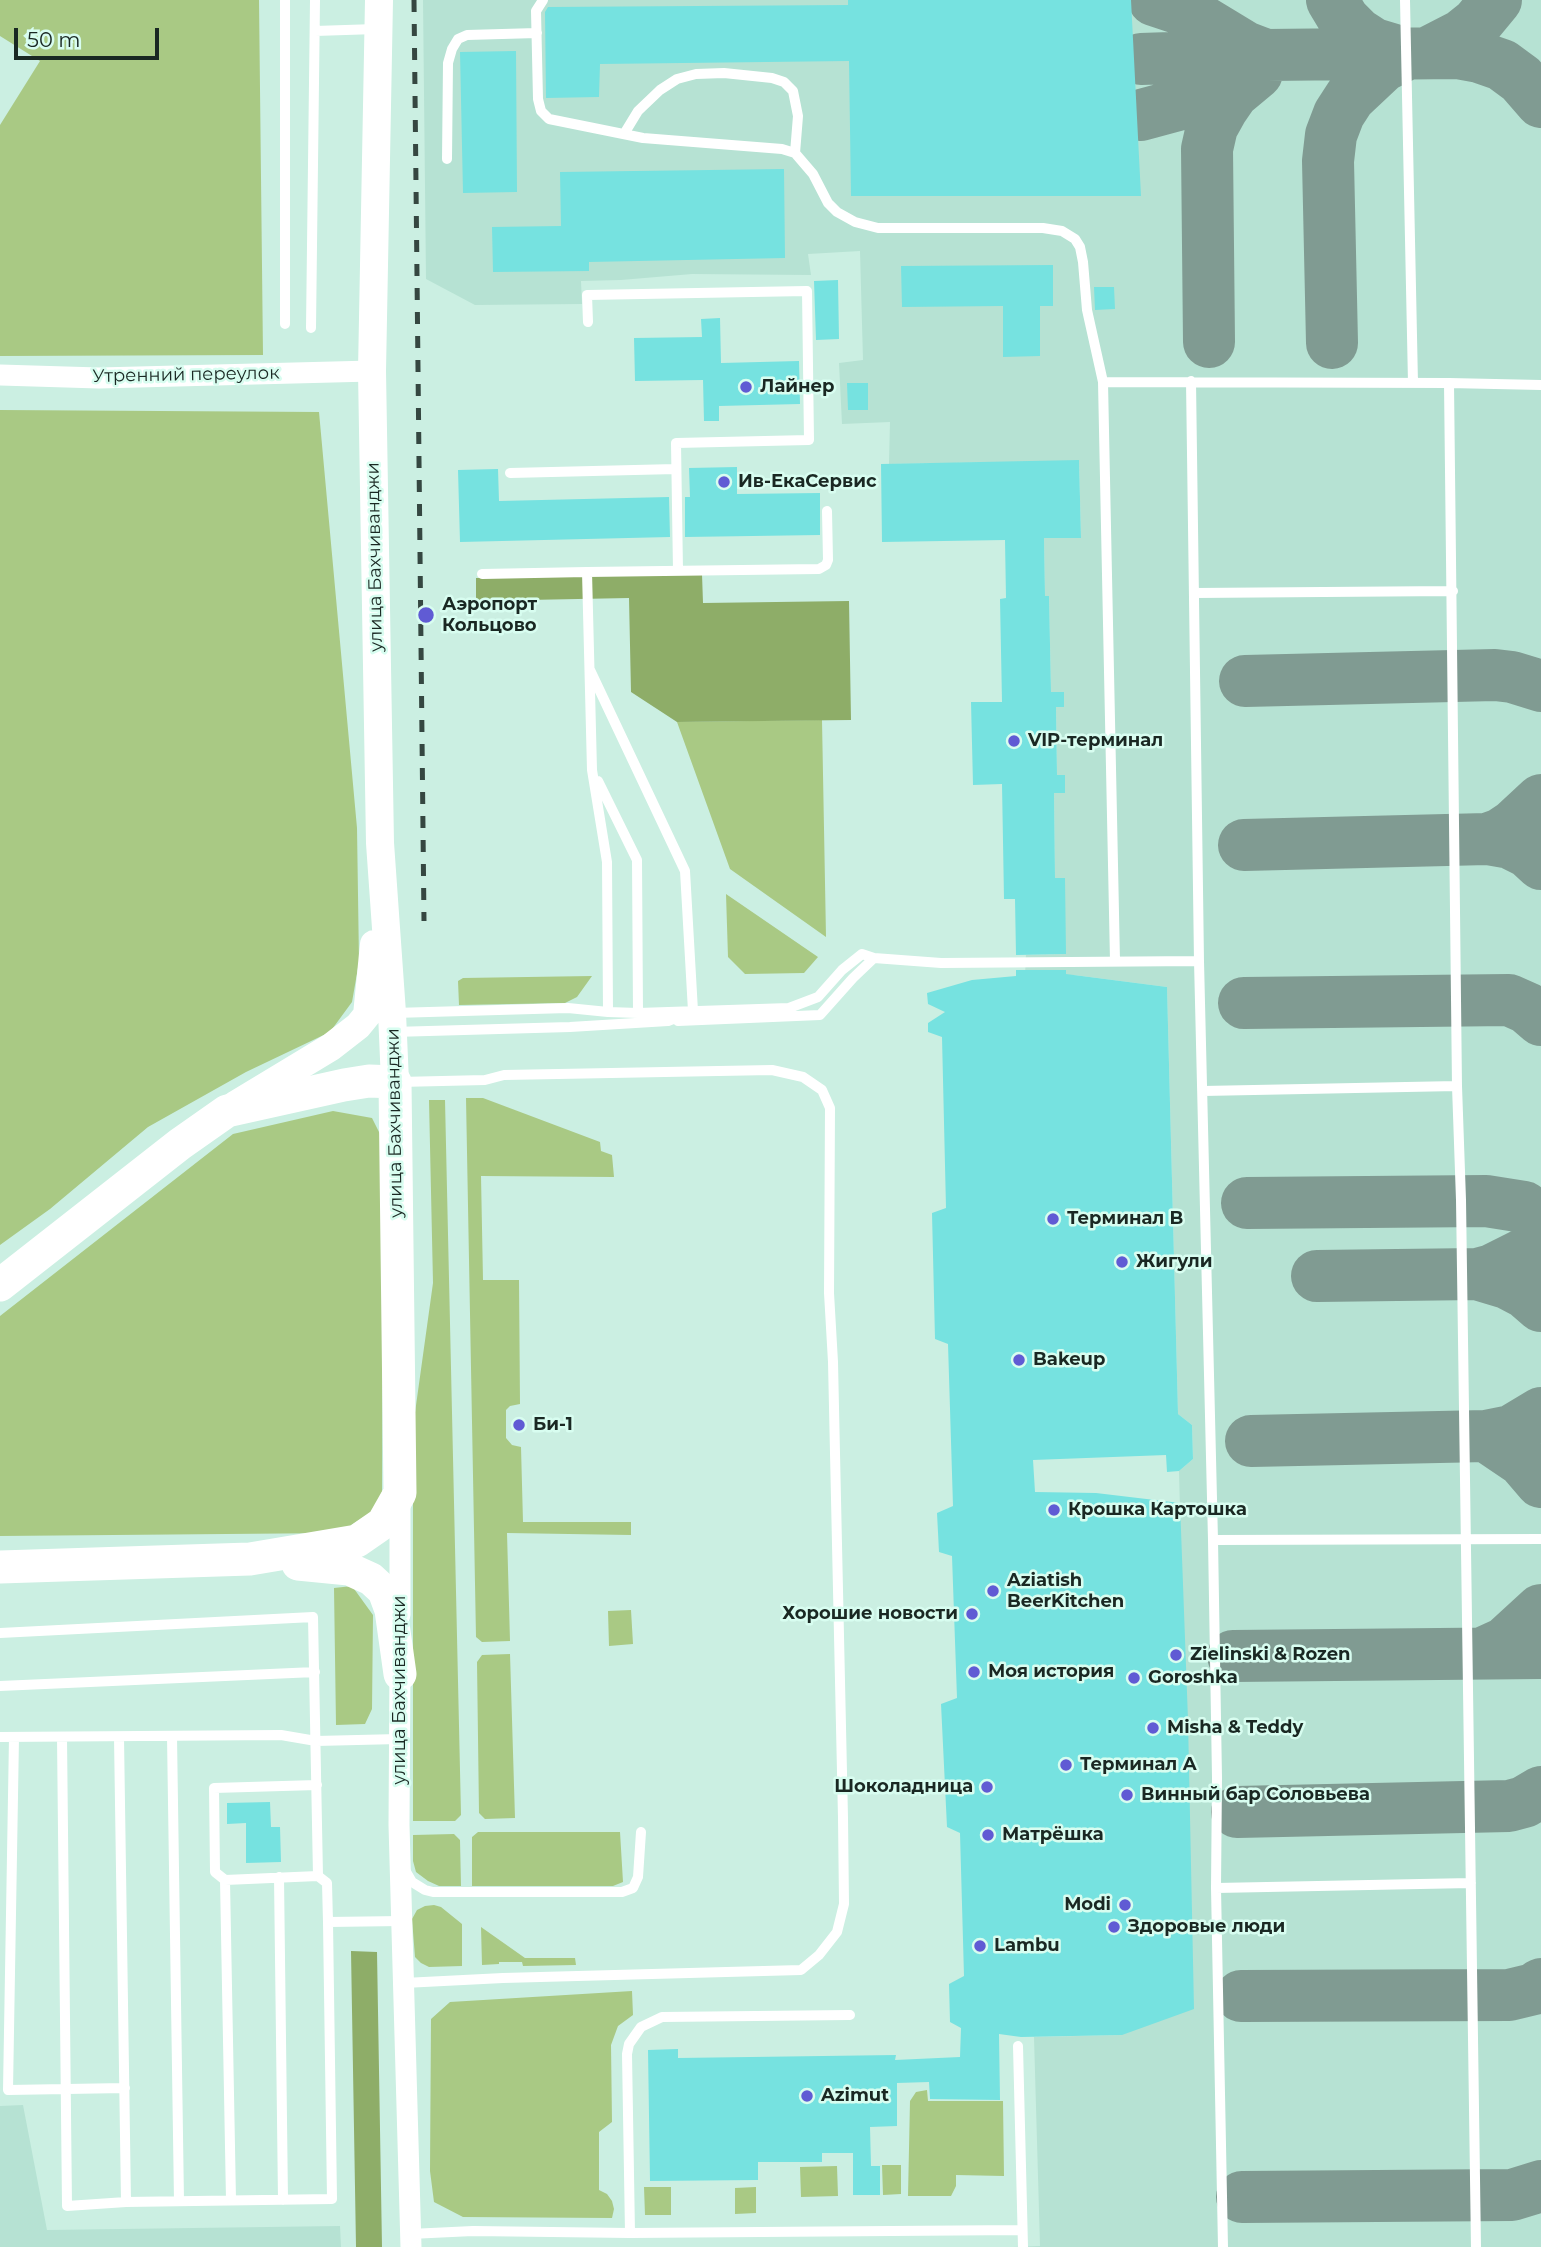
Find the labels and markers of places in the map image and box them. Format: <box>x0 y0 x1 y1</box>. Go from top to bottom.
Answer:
place label: Лайнер <box>760 376 835 398</box>
marker: Лайнер <box>738 379 754 395</box>
place label: Ив-ЕкаСервис <box>738 471 877 493</box>
marker: Ив-ЕкаСервис <box>716 474 732 490</box>
place label: Аэропорт Кольцово <box>442 594 537 636</box>
marker: Аэропорт Кольцово <box>416 605 436 625</box>
place label: VIP-терминал <box>1028 730 1163 752</box>
marker: VIP-терминал <box>1006 733 1022 749</box>
place label: Терминал B <box>1067 1208 1183 1230</box>
marker: Терминал B <box>1045 1211 1061 1227</box>
place label: Жигули <box>1136 1251 1212 1273</box>
marker: Жигули <box>1114 1254 1130 1270</box>
place label: Bakeup <box>1033 1349 1105 1371</box>
marker: Bakeup <box>1011 1352 1027 1368</box>
place label: Би-1 <box>533 1414 573 1436</box>
marker: Би-1 <box>511 1417 527 1433</box>
place label: Крошка Картошка <box>1068 1499 1247 1521</box>
marker: Крошка Картошка <box>1046 1502 1062 1518</box>
place label: Aziatish BeerKitchen <box>1007 1570 1124 1612</box>
marker: Aziatish BeerKitchen <box>985 1583 1001 1599</box>
place label: Хорошие новости <box>782 1603 958 1625</box>
marker: Хорошие новости <box>964 1606 980 1622</box>
place label: Zielinski & Rozen <box>1190 1644 1351 1666</box>
marker: Zielinski & Rozen <box>1168 1647 1184 1663</box>
place label: Моя история <box>988 1661 1114 1683</box>
marker: Моя история <box>966 1664 982 1680</box>
place label: Goroshka <box>1148 1667 1238 1689</box>
marker: Goroshka <box>1126 1670 1142 1686</box>
place label: Misha & Teddy <box>1167 1717 1303 1739</box>
marker: Misha & Teddy <box>1145 1720 1161 1736</box>
place label: Терминал А <box>1080 1754 1197 1776</box>
marker: Терминал А <box>1058 1757 1074 1773</box>
place label: Шоколадница <box>834 1776 973 1798</box>
marker: Шоколадница <box>979 1779 995 1795</box>
place label: Винный бар Соловьева <box>1141 1784 1370 1806</box>
marker: Винный бар Соловьева <box>1119 1787 1135 1803</box>
place label: Матрёшка <box>1002 1824 1104 1846</box>
marker: Матрёшка <box>980 1827 996 1843</box>
place label: Modi <box>1064 1894 1111 1916</box>
marker: Modi <box>1117 1897 1133 1913</box>
place label: Здоровые люди <box>1128 1916 1285 1938</box>
marker: Здоровые люди <box>1106 1919 1122 1935</box>
place label: Lambu <box>994 1935 1060 1957</box>
marker: Lambu <box>972 1938 988 1954</box>
place label: Azimut <box>821 2085 889 2107</box>
marker: Azimut <box>799 2088 815 2104</box>

